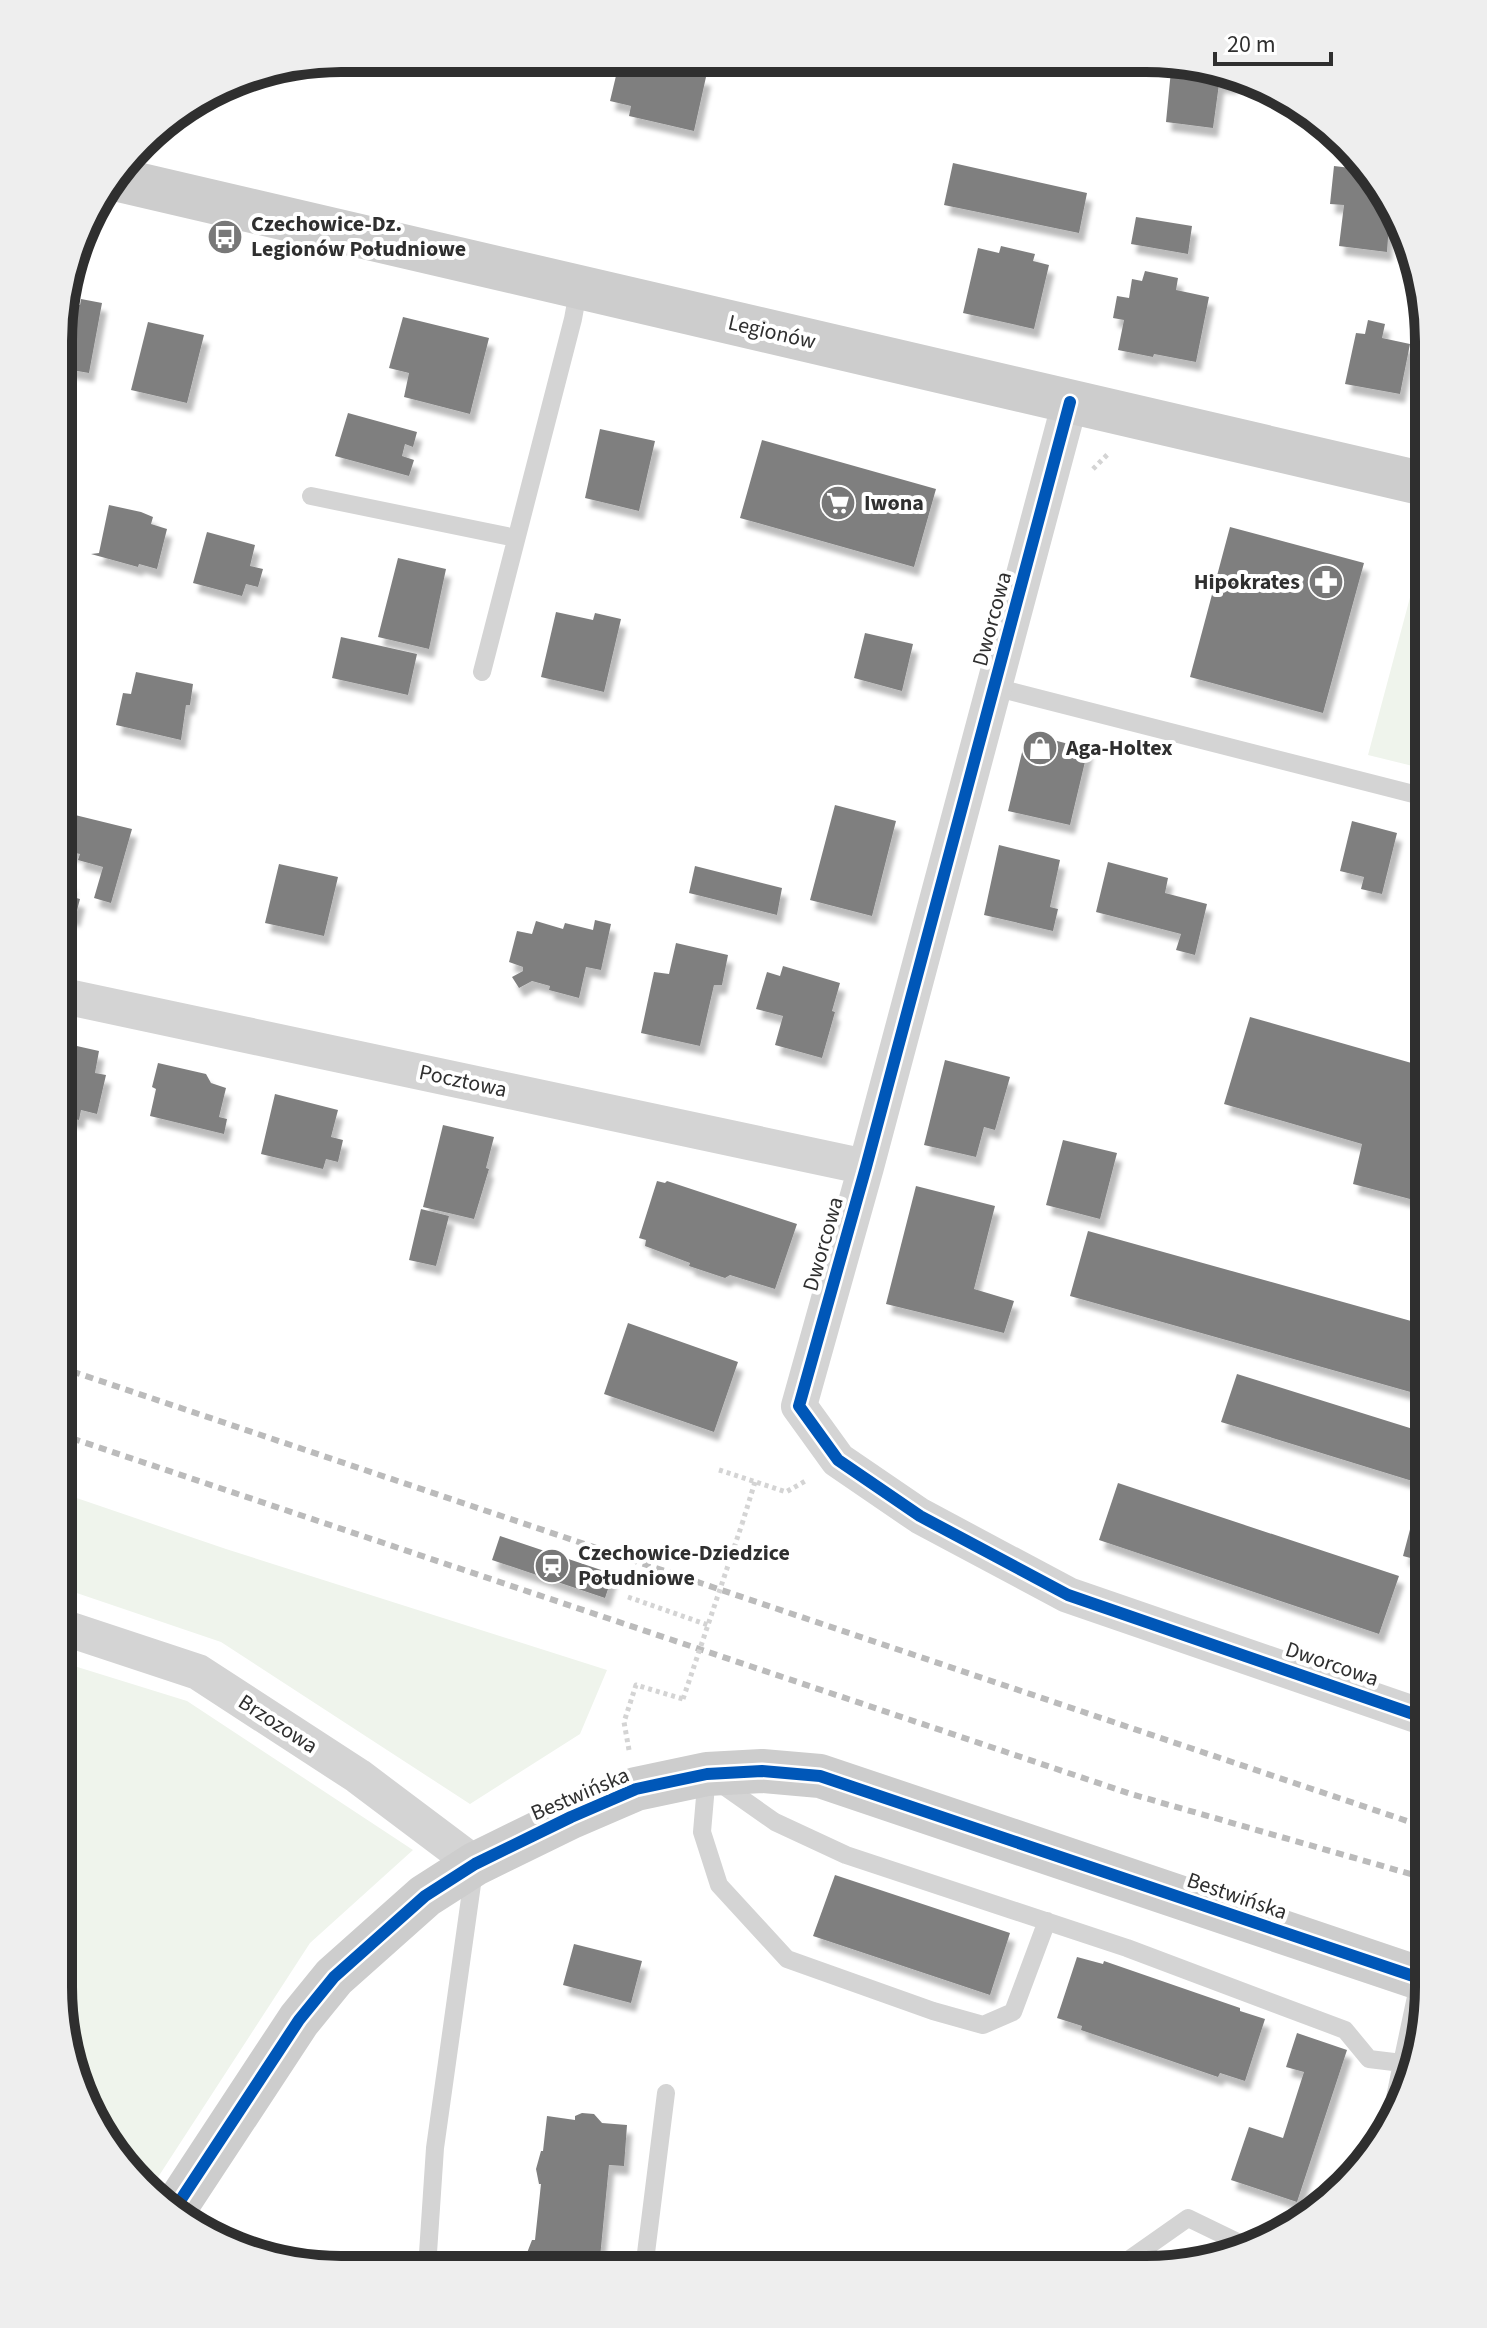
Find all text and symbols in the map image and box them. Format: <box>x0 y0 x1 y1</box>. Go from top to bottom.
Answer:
scale bar <box>1215 16 1331 66</box>
text: 20 m <box>1227 27 1276 62</box>
place label: Czechowice-Dz. Legionów Południowe <box>251 208 466 265</box>
bus stop icon: Czechowice-Dz. Legionów Południowe <box>206 218 244 256</box>
street label: Legionów <box>725 306 819 358</box>
supermarket icon: Iwona <box>819 484 857 522</box>
place label: Iwona <box>864 487 924 519</box>
pharmacy icon: Hipokrates <box>1307 563 1345 601</box>
place label: Hipokrates <box>1194 566 1300 598</box>
street label: Dworcowa <box>964 568 1020 670</box>
shop icon: Aga-Holtex <box>1021 729 1059 767</box>
place label: Aga-Holtex <box>1065 732 1173 764</box>
street label: Pocztowa <box>416 1056 510 1106</box>
street label: Dworcowa <box>794 1193 852 1295</box>
place label: Czechowice-Dziedzice Południowe <box>578 1537 790 1594</box>
station icon: Czechowice-Dziedzice Południowe <box>533 1547 571 1585</box>
street label: Dworcowa <box>1281 1633 1383 1695</box>
street label: Brzozowa <box>232 1686 324 1762</box>
street label: Bestwińska <box>526 1759 634 1829</box>
street label: Bestwińska <box>1182 1864 1292 1928</box>

